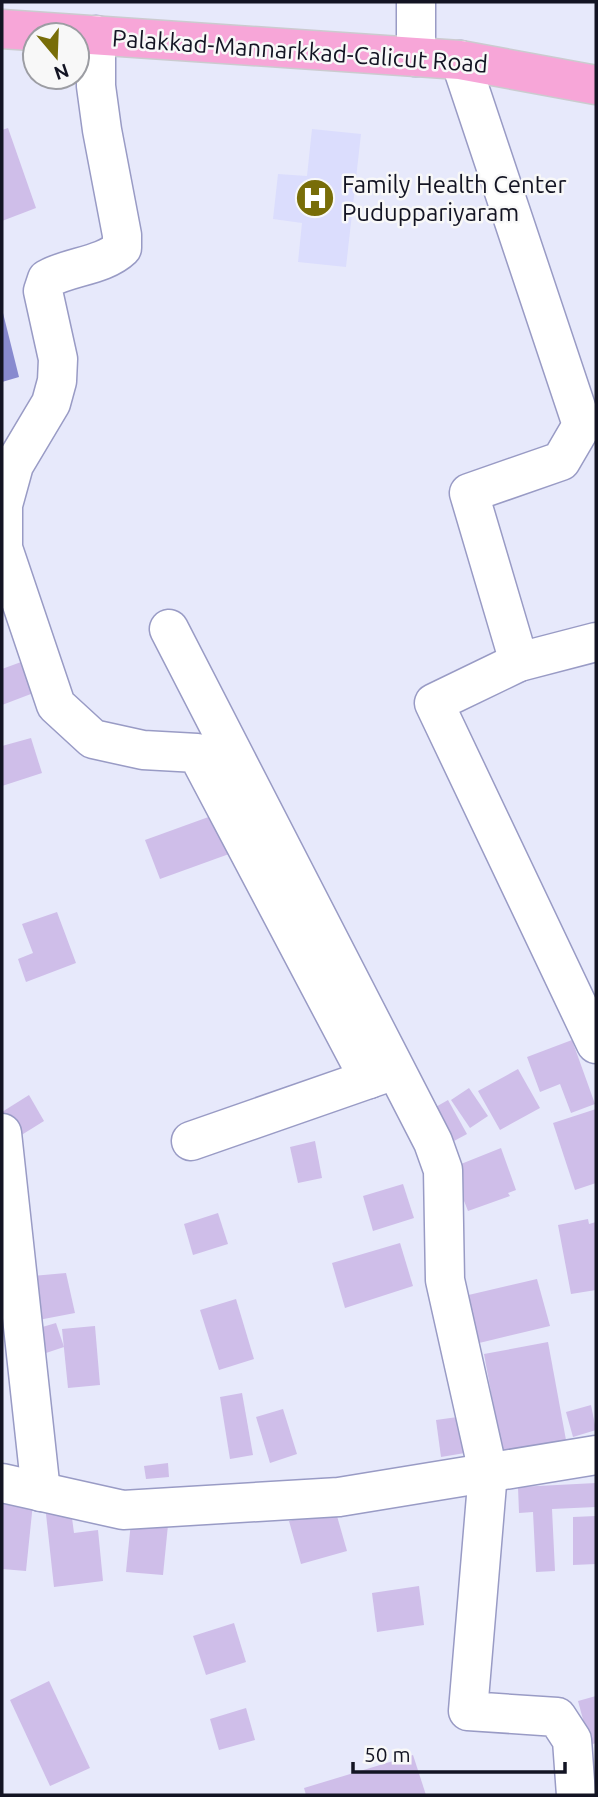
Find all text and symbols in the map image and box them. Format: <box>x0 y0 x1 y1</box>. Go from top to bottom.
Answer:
north arrow <box>21 21 91 91</box>
street label: Palakkad-Mannarkkad-Calicut Road <box>111 24 489 78</box>
text: N <box>51 59 72 85</box>
place label: Family Health Center Puduppariyaram <box>342 171 567 226</box>
hospital icon: Family Health Center Puduppariyaram <box>294 177 336 219</box>
scale bar <box>353 1730 565 1774</box>
text: 50 m <box>364 1742 411 1766</box>

